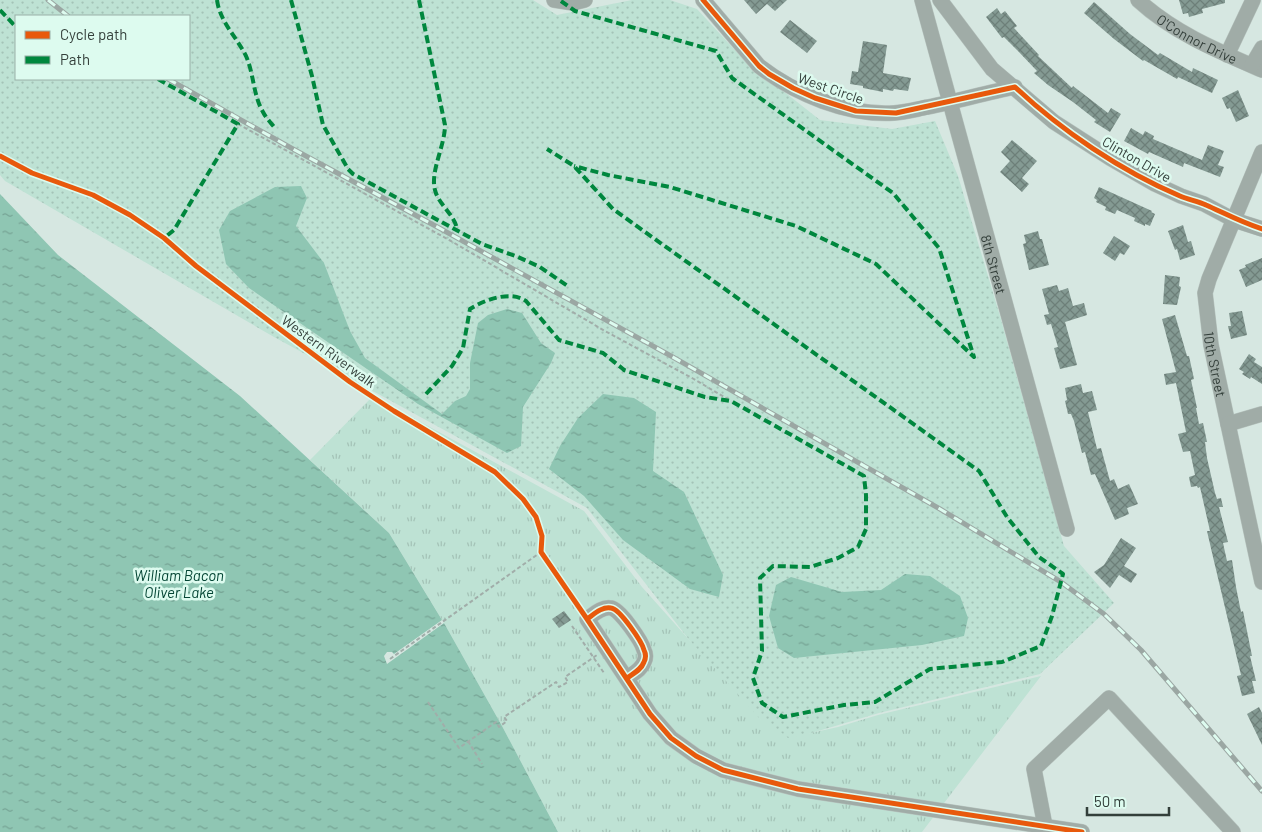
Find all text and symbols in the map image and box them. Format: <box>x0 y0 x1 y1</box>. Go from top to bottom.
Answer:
street label: O'Connor Drive <box>1154 10 1240 67</box>
legend <box>15 15 190 80</box>
text: Cycle path <box>60 25 127 43</box>
text: Path <box>60 50 90 68</box>
street label: West Circle <box>796 69 866 107</box>
street label: Clinton Drive <box>1099 132 1175 186</box>
street label: 8th Street <box>978 233 1011 296</box>
street label: Western Riverwalk <box>279 311 379 391</box>
street label: 10th Street <box>1201 330 1230 398</box>
water label: William Bacon Oliver Lake <box>134 566 224 601</box>
scale bar <box>1087 784 1170 816</box>
text: 50 m <box>1094 792 1126 810</box>

